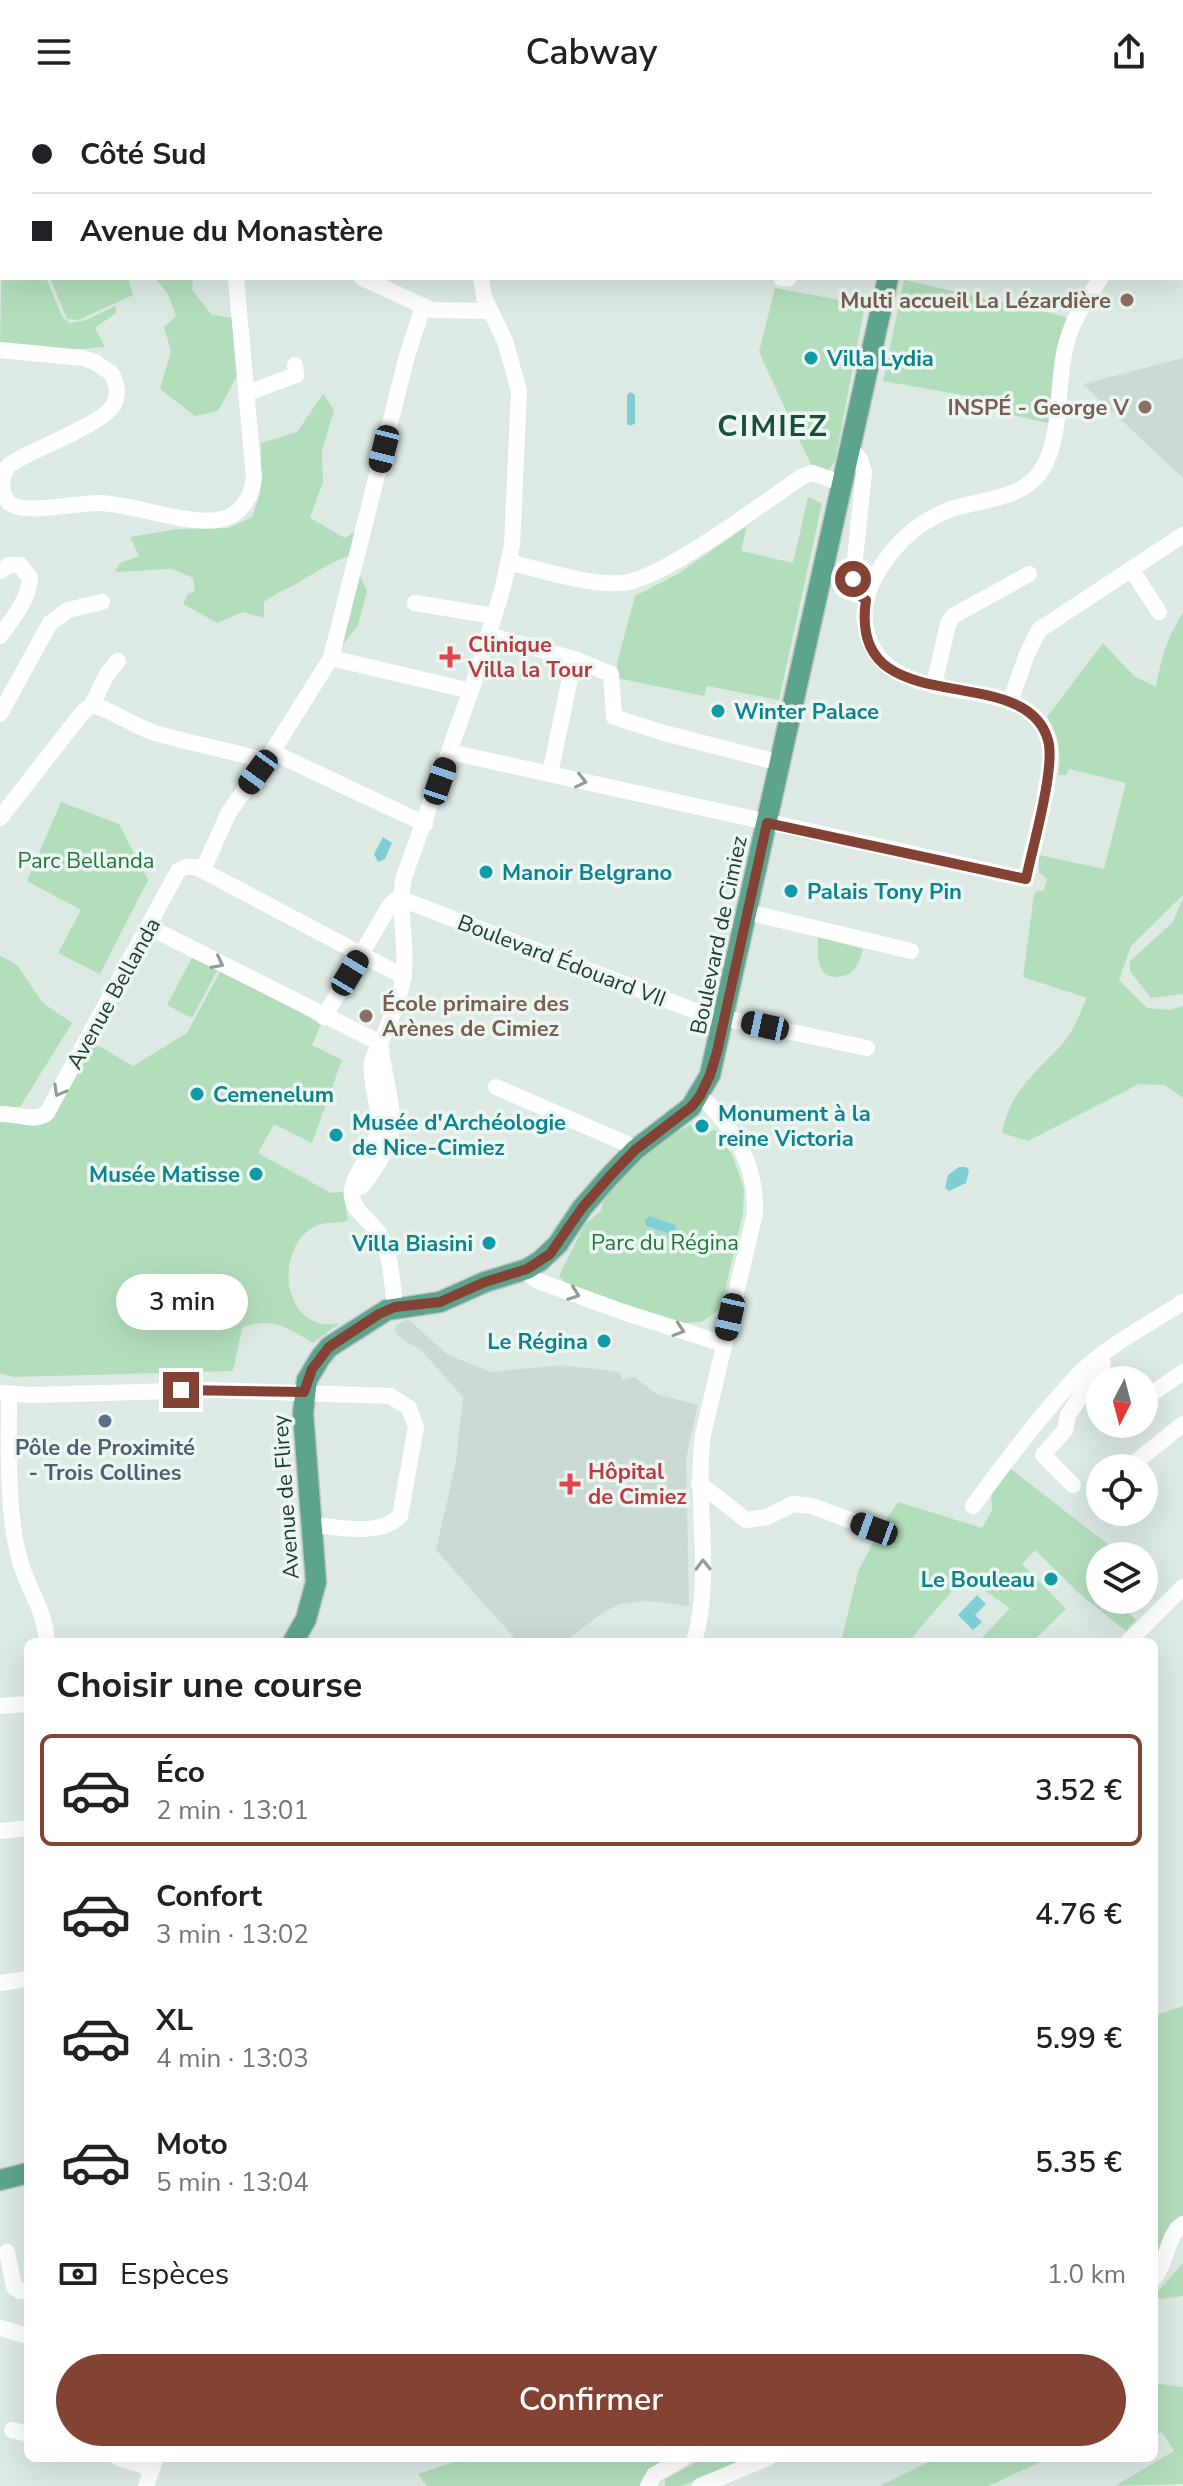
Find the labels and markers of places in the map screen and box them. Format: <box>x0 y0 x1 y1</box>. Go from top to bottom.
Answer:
place label: Multi accueil La Lézardière <box>840 286 1111 316</box>
marker: Multi accueil La Lézardière <box>1118 291 1136 309</box>
place label: Villa Lydia <box>826 344 934 374</box>
marker: Villa Lydia <box>802 349 820 367</box>
place label: INSPÉ - George V <box>947 393 1129 423</box>
marker: INSPÉ - George V <box>1136 398 1154 416</box>
place label: Clinique Villa la Tour <box>467 630 593 685</box>
marker: Clinique Villa la Tour <box>439 646 461 668</box>
place label: Winter Palace <box>734 697 879 727</box>
marker: Winter Palace <box>709 702 727 720</box>
place label: Manoir Belgrano <box>502 858 672 888</box>
marker: Manoir Belgrano <box>477 863 495 881</box>
place label: Palais Tony Pin <box>807 877 962 907</box>
marker: Palais Tony Pin <box>782 882 800 900</box>
place label: École primaire des Arènes de Cimiez <box>382 989 569 1044</box>
marker: École primaire des Arènes de Cimiez <box>357 1007 375 1025</box>
place label: Cemenelum <box>213 1080 334 1110</box>
marker: Cemenelum <box>188 1085 206 1103</box>
place label: Monument à la reine Victoria <box>718 1099 871 1154</box>
place label: Musée d'Archéologie de Nice-Cimiez <box>352 1108 566 1163</box>
marker: Monument à la reine Victoria <box>693 1117 711 1135</box>
marker: Musée d'Archéologie de Nice-Cimiez <box>327 1126 345 1144</box>
place label: Musée Matisse <box>89 1160 240 1190</box>
marker: Musée Matisse <box>247 1165 265 1183</box>
place label: Villa Biasini <box>351 1229 473 1259</box>
marker: Villa Biasini <box>480 1234 498 1252</box>
place label: Le Régina <box>487 1327 588 1357</box>
marker: Le Régina <box>595 1332 613 1350</box>
marker: Pôle de Proximité - Trois Collines <box>96 1412 114 1430</box>
place label: Pôle de Proximité - Trois Collines <box>15 1433 195 1488</box>
place label: Hôpital de Cimiez <box>588 1457 687 1512</box>
marker: Hôpital de Cimiez <box>559 1473 581 1495</box>
place label: Le Bouleau <box>921 1565 1035 1595</box>
marker: Le Bouleau <box>1042 1570 1060 1588</box>

